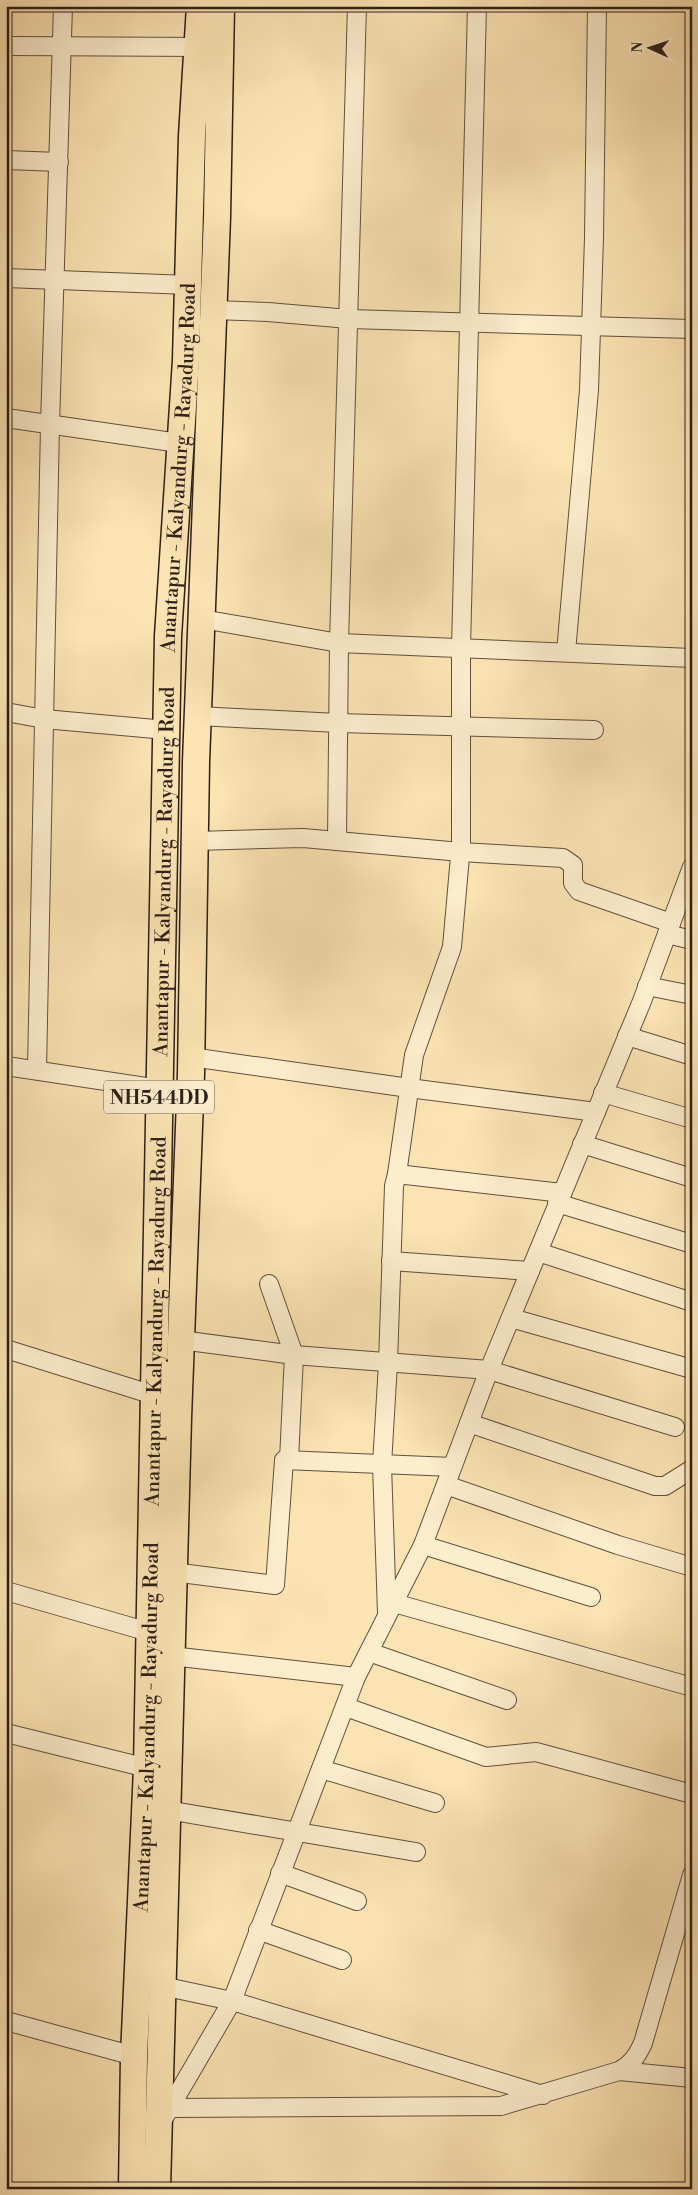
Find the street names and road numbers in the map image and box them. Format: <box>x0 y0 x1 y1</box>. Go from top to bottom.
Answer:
street label: Anantapur - Kalyandurg - Rayadurg Road <box>157 282 202 654</box>
street label: Anantapur - Kalyandurg - Rayadurg Road <box>149 686 181 1058</box>
road number: NH544DD <box>104 1080 214 1114</box>
street label: Anantapur - Kalyandurg - Rayadurg Road <box>141 1135 173 1508</box>
street label: Anantapur - Kalyandurg - Rayadurg Road <box>129 1541 165 1914</box>

